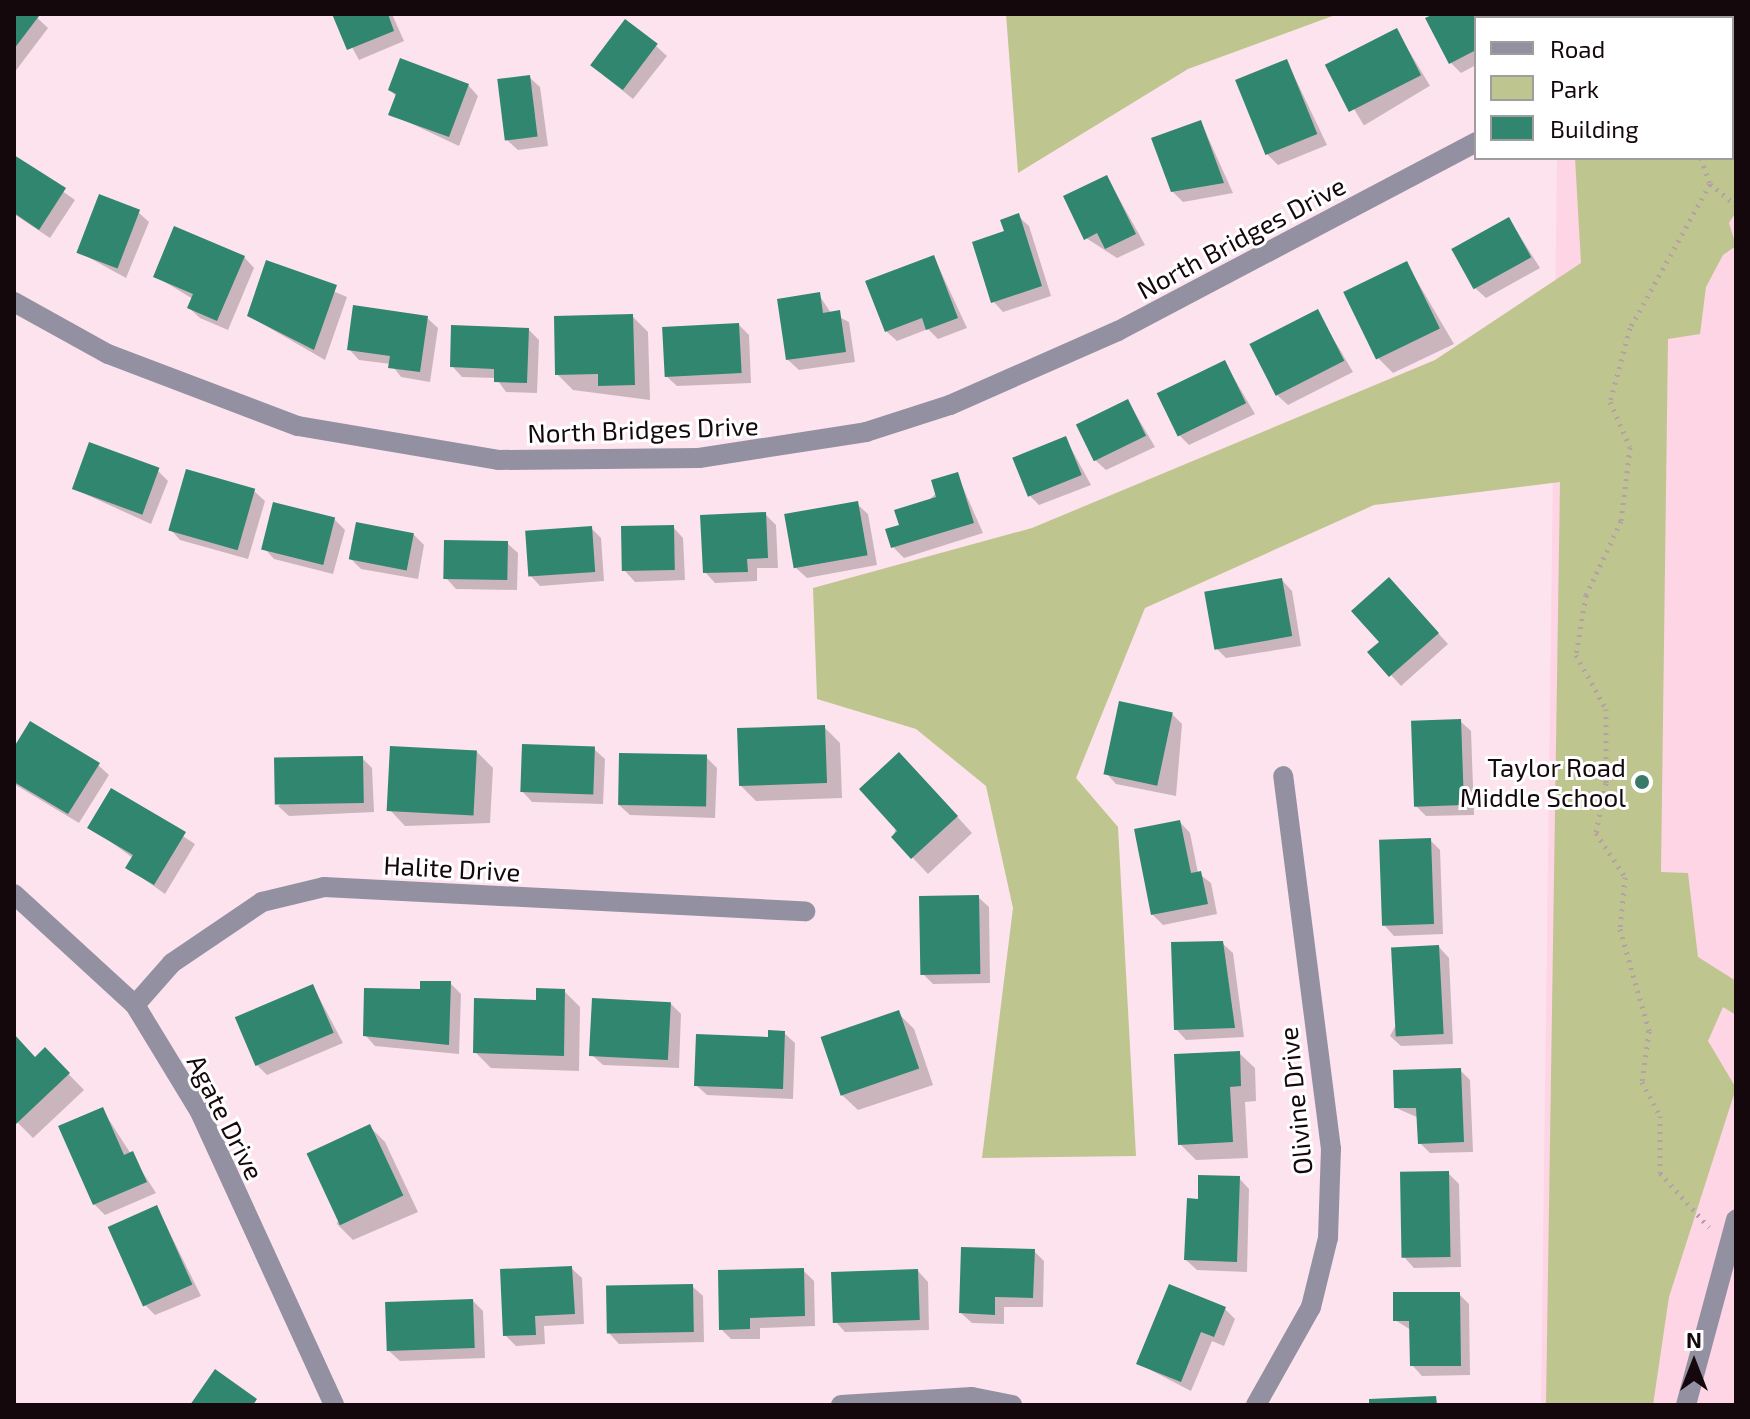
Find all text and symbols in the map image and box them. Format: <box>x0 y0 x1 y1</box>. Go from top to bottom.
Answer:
legend <box>1474 16 1734 160</box>
text: Road <box>1550 34 1605 63</box>
text: Park <box>1550 74 1599 103</box>
text: Building <box>1550 114 1639 143</box>
street label: North Bridges Drive <box>1132 169 1350 305</box>
street label: North Bridges Drive <box>527 409 759 449</box>
place label: Taylor Road Middle School <box>1460 751 1626 812</box>
marker: Taylor Road Middle School <box>1633 773 1651 791</box>
street label: Halite Drive <box>383 849 521 887</box>
street label: Olivine Drive <box>1272 1026 1318 1176</box>
street label: Agate Drive <box>181 1049 271 1185</box>
north arrow <box>1654 1323 1734 1403</box>
text: N <box>1686 1326 1702 1352</box>

